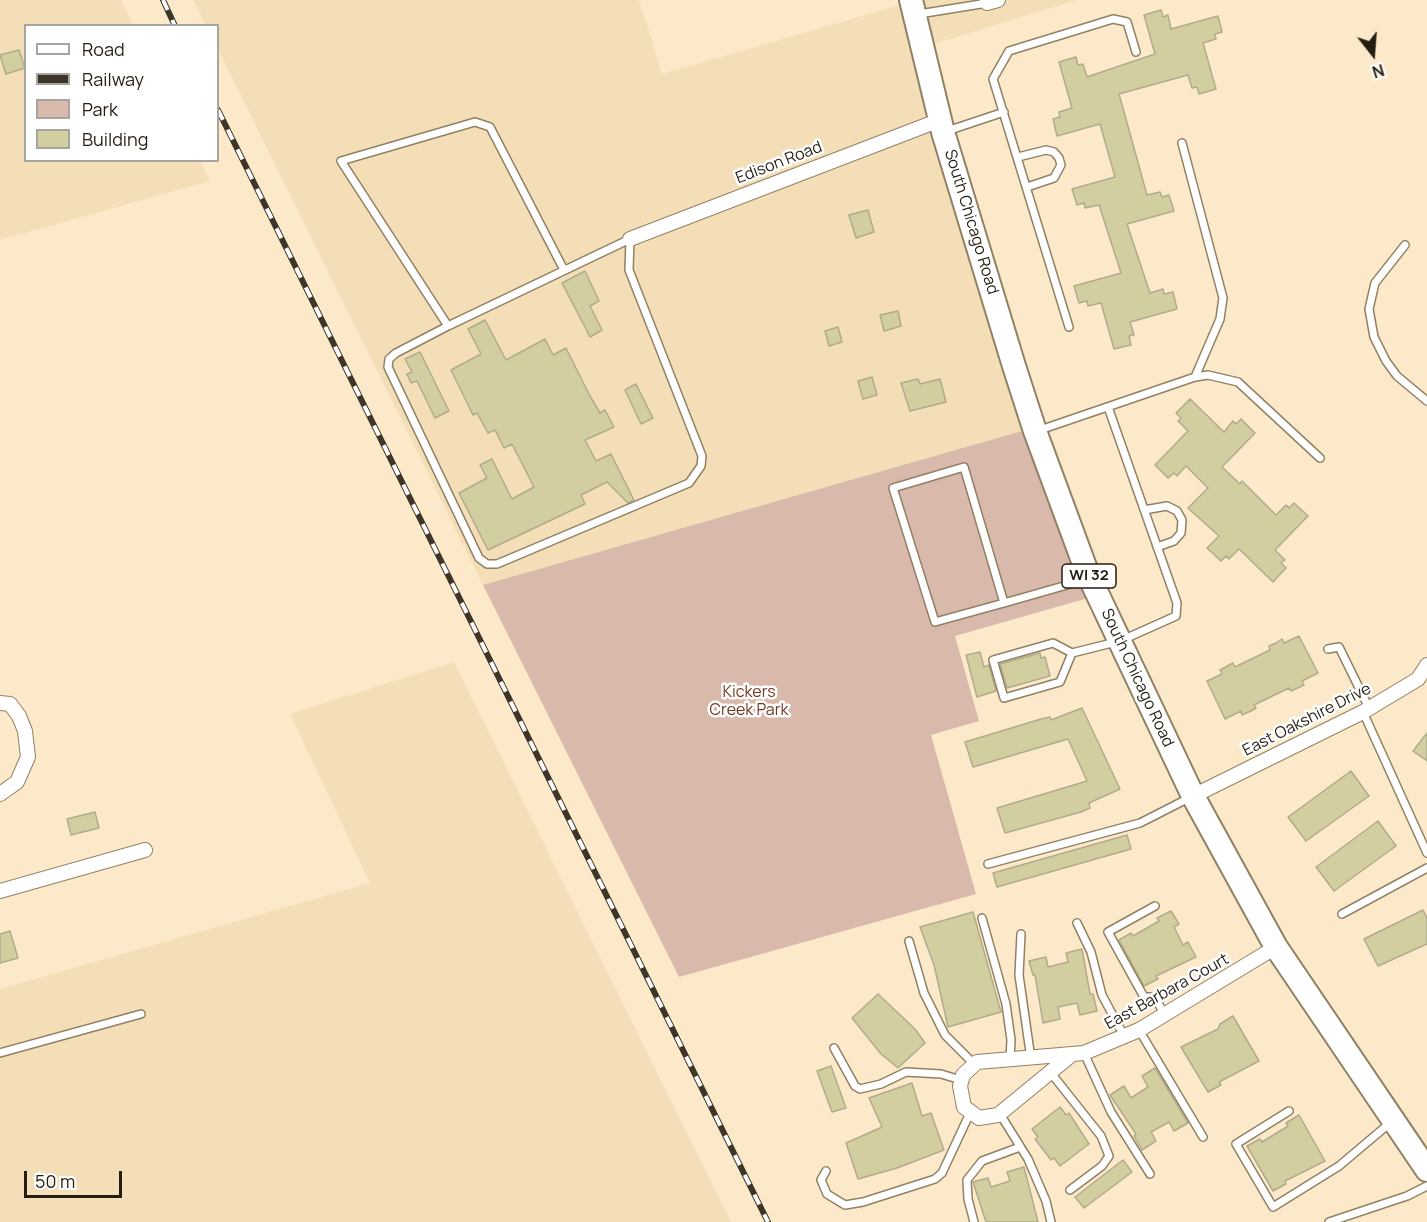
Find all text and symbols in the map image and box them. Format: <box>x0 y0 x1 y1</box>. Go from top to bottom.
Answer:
legend <box>24 24 219 162</box>
north arrow <box>1343 24 1403 84</box>
text: Road <box>82 37 125 61</box>
text: N <box>1370 59 1387 83</box>
text: Railway <box>82 67 144 91</box>
text: Park <box>82 97 118 121</box>
text: Building <box>82 127 148 151</box>
street label: Edison Road <box>733 138 825 188</box>
street label: South Chicago Road <box>940 147 1002 297</box>
road number: WI 32 <box>1062 564 1116 588</box>
street label: South Chicago Road <box>1097 606 1177 750</box>
street label: East Oakshire Drive <box>1240 679 1374 761</box>
park label: Kickers Creek Park <box>710 683 788 721</box>
street label: East Barbara Court <box>1102 950 1232 1034</box>
scale bar <box>27 1159 124 1197</box>
text: 50 m <box>35 1169 75 1193</box>

